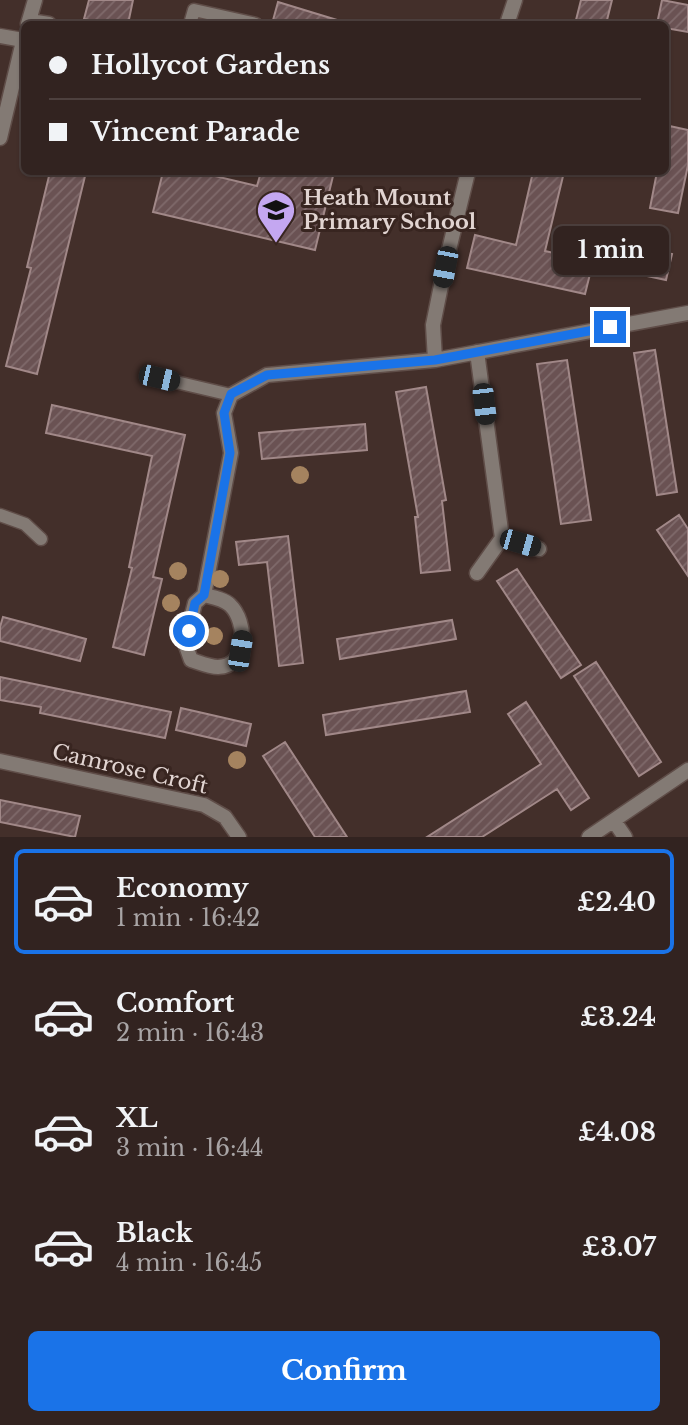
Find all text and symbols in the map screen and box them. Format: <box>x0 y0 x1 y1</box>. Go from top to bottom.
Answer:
text: Hollycot Gardens <box>91 49 330 81</box>
text: Vincent Parade <box>91 116 300 148</box>
place label: Heath Mount Primary School <box>303 185 477 235</box>
school or university icon: Heath Mount Primary School <box>255 189 297 244</box>
callout: 1 min <box>552 226 668 274</box>
text: 1 min <box>578 236 644 264</box>
car <box>431 244 460 290</box>
route end <box>594 311 626 343</box>
car <box>137 363 182 393</box>
car <box>472 382 497 426</box>
car <box>497 527 544 559</box>
route start <box>173 615 205 647</box>
car <box>227 629 254 673</box>
street label: Camrose Croft <box>50 738 210 800</box>
icon: car <box>32 870 95 933</box>
text: Economy <box>116 872 249 904</box>
text: £2.40 <box>577 886 656 918</box>
text: 1 min · 16:42 <box>116 904 260 932</box>
icon: car <box>32 985 95 1048</box>
text: Comfort <box>116 987 234 1019</box>
text: £3.24 <box>580 1001 656 1033</box>
text: 2 min · 16:43 <box>116 1019 264 1047</box>
icon: car <box>32 1100 95 1163</box>
text: XL <box>116 1102 158 1134</box>
text: £4.08 <box>578 1116 656 1148</box>
text: 3 min · 16:44 <box>116 1134 263 1162</box>
icon: car <box>32 1215 95 1278</box>
text: Black <box>116 1217 193 1249</box>
text: £3.07 <box>582 1231 656 1263</box>
text: 4 min · 16:45 <box>116 1249 262 1277</box>
button: Confirm <box>28 1331 660 1411</box>

